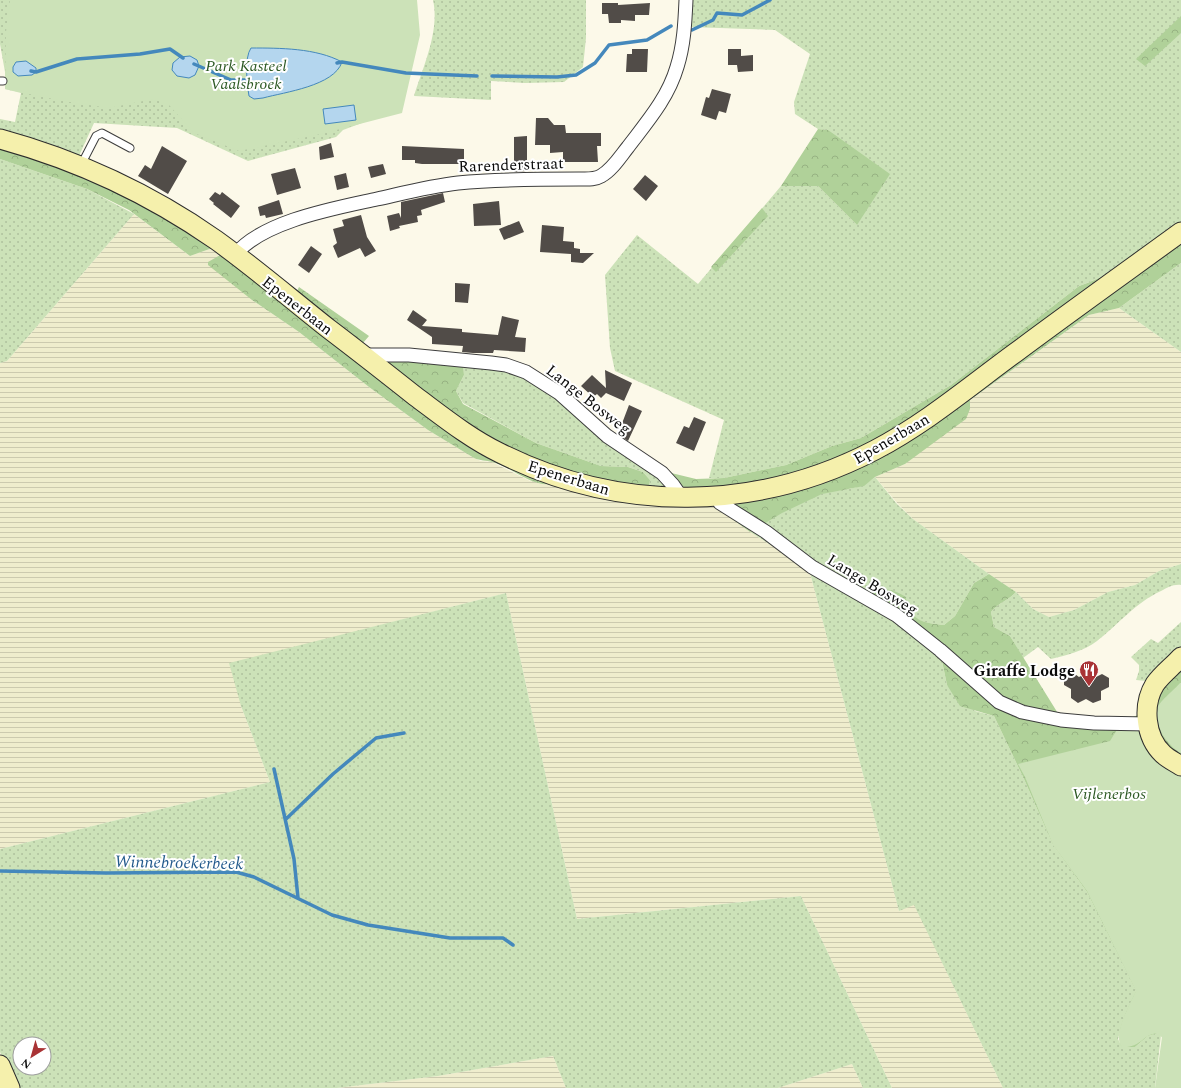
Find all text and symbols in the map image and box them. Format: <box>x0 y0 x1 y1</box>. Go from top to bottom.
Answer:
park label: Park Kasteel Vaalsbroek <box>205 54 287 96</box>
street label: Rarenderstraat <box>458 151 564 179</box>
street label: Epenerbaan <box>257 270 338 341</box>
street label: Lange Bosweg <box>541 359 636 441</box>
street label: Epenerbaan <box>849 407 934 470</box>
street label: Epenerbaan <box>525 454 613 502</box>
street label: Lange Bosweg <box>822 548 922 621</box>
place label: Giraffe Lodge <box>974 659 1075 683</box>
restaurant icon: Giraffe Lodge <box>1078 659 1100 687</box>
park label: Vijlenerbos <box>1072 782 1146 806</box>
water label: Winnebroekerbeek <box>114 849 244 877</box>
north arrow <box>12 1036 52 1076</box>
text: N <box>18 1054 35 1073</box>

